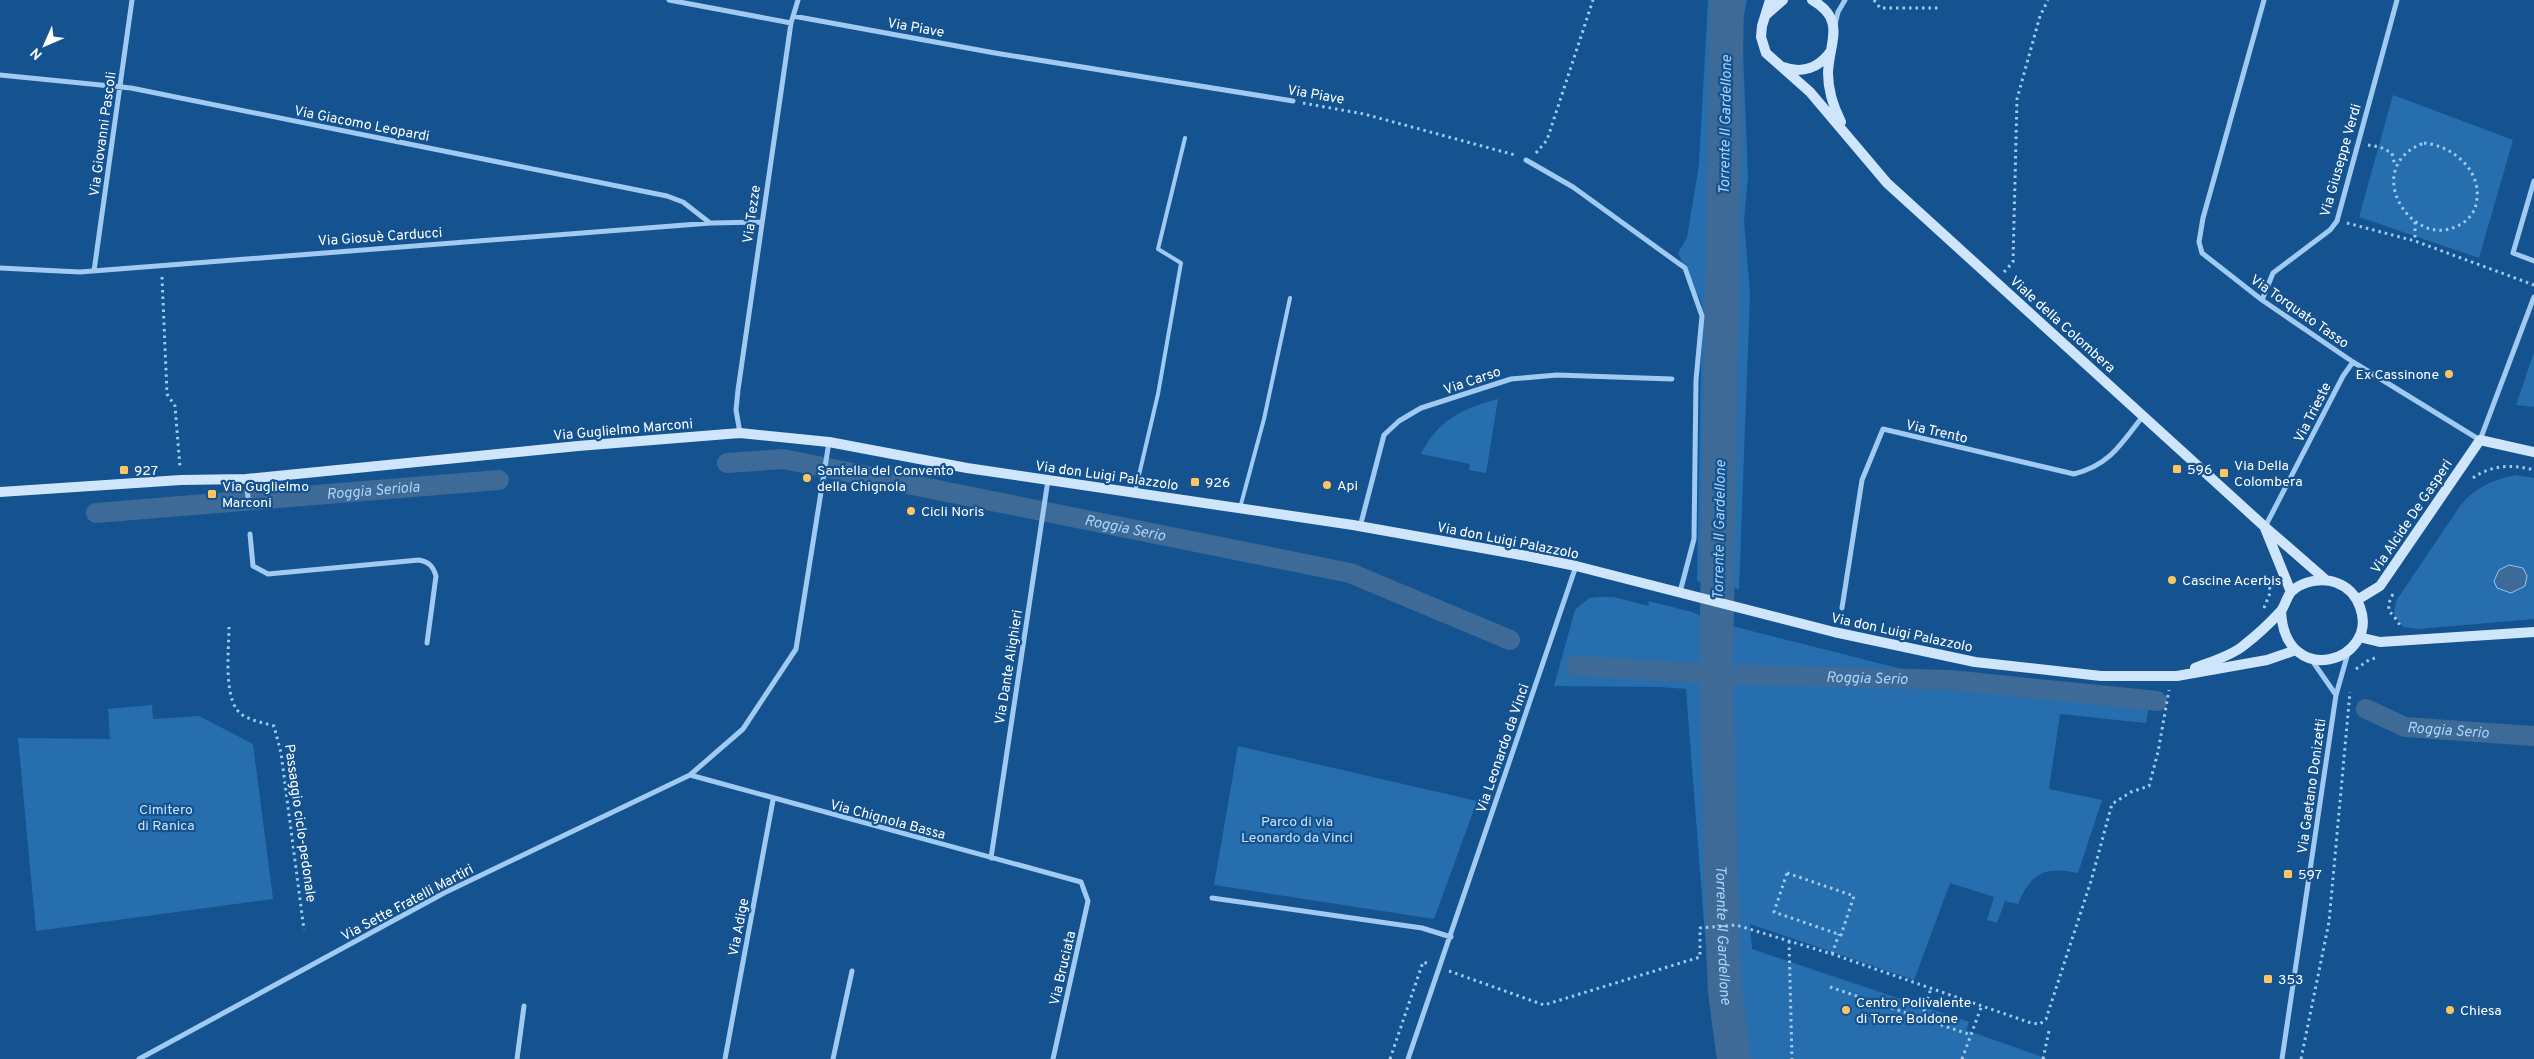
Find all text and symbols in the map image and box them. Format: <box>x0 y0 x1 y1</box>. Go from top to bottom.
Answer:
street label: Via Piave <box>886 15 946 42</box>
north arrow <box>20 20 70 70</box>
text: N <box>27 44 46 63</box>
water label: Torrente Il Gardellone <box>1716 55 1737 195</box>
street label: Via Giovanni Pascoli <box>86 71 121 198</box>
street label: Via Piave <box>1286 82 1346 109</box>
street label: Via Giuseppe Verdi <box>2317 102 2366 219</box>
street label: Via Giacomo Leopardi <box>293 103 431 146</box>
street label: Via Tezze <box>740 184 765 244</box>
street label: Via Giosuè Carducci <box>317 225 443 250</box>
street label: Via Torquato Tasso <box>2246 272 2352 353</box>
street label: Viale della Colombera <box>2006 273 2118 377</box>
street label: Via Carso <box>1442 364 1504 399</box>
place label: Ex Cassinone <box>2356 367 2439 384</box>
marker: Ex Cassinone <box>2443 368 2455 380</box>
street label: Via Trieste <box>2291 380 2336 446</box>
street label: Via Guglielmo Marconi <box>553 416 694 445</box>
street label: Via Trento <box>1904 417 1970 448</box>
street label: Via Alcide De Gasperi <box>2368 457 2457 577</box>
street label: Via don Luigi Palazzolo <box>1034 458 1180 495</box>
place label: Via Della Colombera <box>2234 458 2303 491</box>
water label: Torrente Il Gardellone <box>1710 460 1731 600</box>
place label: 596 <box>2187 462 2212 479</box>
place label: 927 <box>134 463 158 480</box>
place label: Santella del Convento della Chignola <box>817 463 954 496</box>
marker: 596 <box>2171 463 2183 475</box>
marker: 927 <box>118 464 130 476</box>
marker: Via Della Colombera <box>2218 467 2230 479</box>
marker: Santella del Convento della Chignola <box>801 472 813 484</box>
place label: 926 <box>1205 475 1230 492</box>
marker: 926 <box>1189 476 1201 488</box>
place label: Api <box>1337 478 1358 495</box>
place label: Via Guglielmo Marconi <box>222 479 309 512</box>
water label: Roggia Seriola <box>326 479 421 505</box>
marker: Api <box>1321 479 1333 491</box>
marker: Via Guglielmo Marconi <box>206 488 218 500</box>
place label: Cicli Noris <box>921 504 984 521</box>
marker: Cicli Noris <box>905 505 917 517</box>
water label: Roggia Serio <box>1083 512 1167 547</box>
street label: Via don Luigi Palazzolo <box>1435 519 1580 564</box>
place label: Cascine Acerbis <box>2182 573 2281 590</box>
marker: Cascine Acerbis <box>2166 574 2178 586</box>
street label: Via Dante Alighieri <box>992 609 1027 726</box>
street label: Via don Luigi Palazzolo <box>1829 610 1974 657</box>
water label: Roggia Serio <box>1825 669 1908 690</box>
street label: Via Leonardo da Vinci <box>1473 682 1534 815</box>
street label: Via Gaetano Donizetti <box>2295 717 2330 855</box>
water label: Roggia Serio <box>2406 719 2489 744</box>
street label: Passaggio ciclo-pedonale <box>280 743 319 903</box>
street label: Via Chignola Bassa <box>828 797 947 844</box>
park label: Cimitero di Ranica <box>137 802 195 835</box>
park label: Parco di via Leonardo da Vinci <box>1241 814 1353 847</box>
street label: Via Sette Fratelli Martiri <box>339 861 477 945</box>
water label: Torrente Il Gardellone <box>1710 865 1735 1006</box>
place label: 597 <box>2298 867 2322 884</box>
marker: 597 <box>2282 868 2294 880</box>
street label: Via Adige <box>726 897 753 958</box>
street label: Via Bruciata <box>1047 929 1080 1007</box>
place label: 353 <box>2278 972 2304 989</box>
marker: 353 <box>2262 973 2274 985</box>
place label: Centro Polivalente di Torre Boldone <box>1856 995 1971 1028</box>
place label: Chiesa <box>2460 1003 2502 1020</box>
marker: Centro Polivalente di Torre Boldone <box>1840 1004 1852 1016</box>
marker: Chiesa <box>2444 1004 2456 1016</box>

